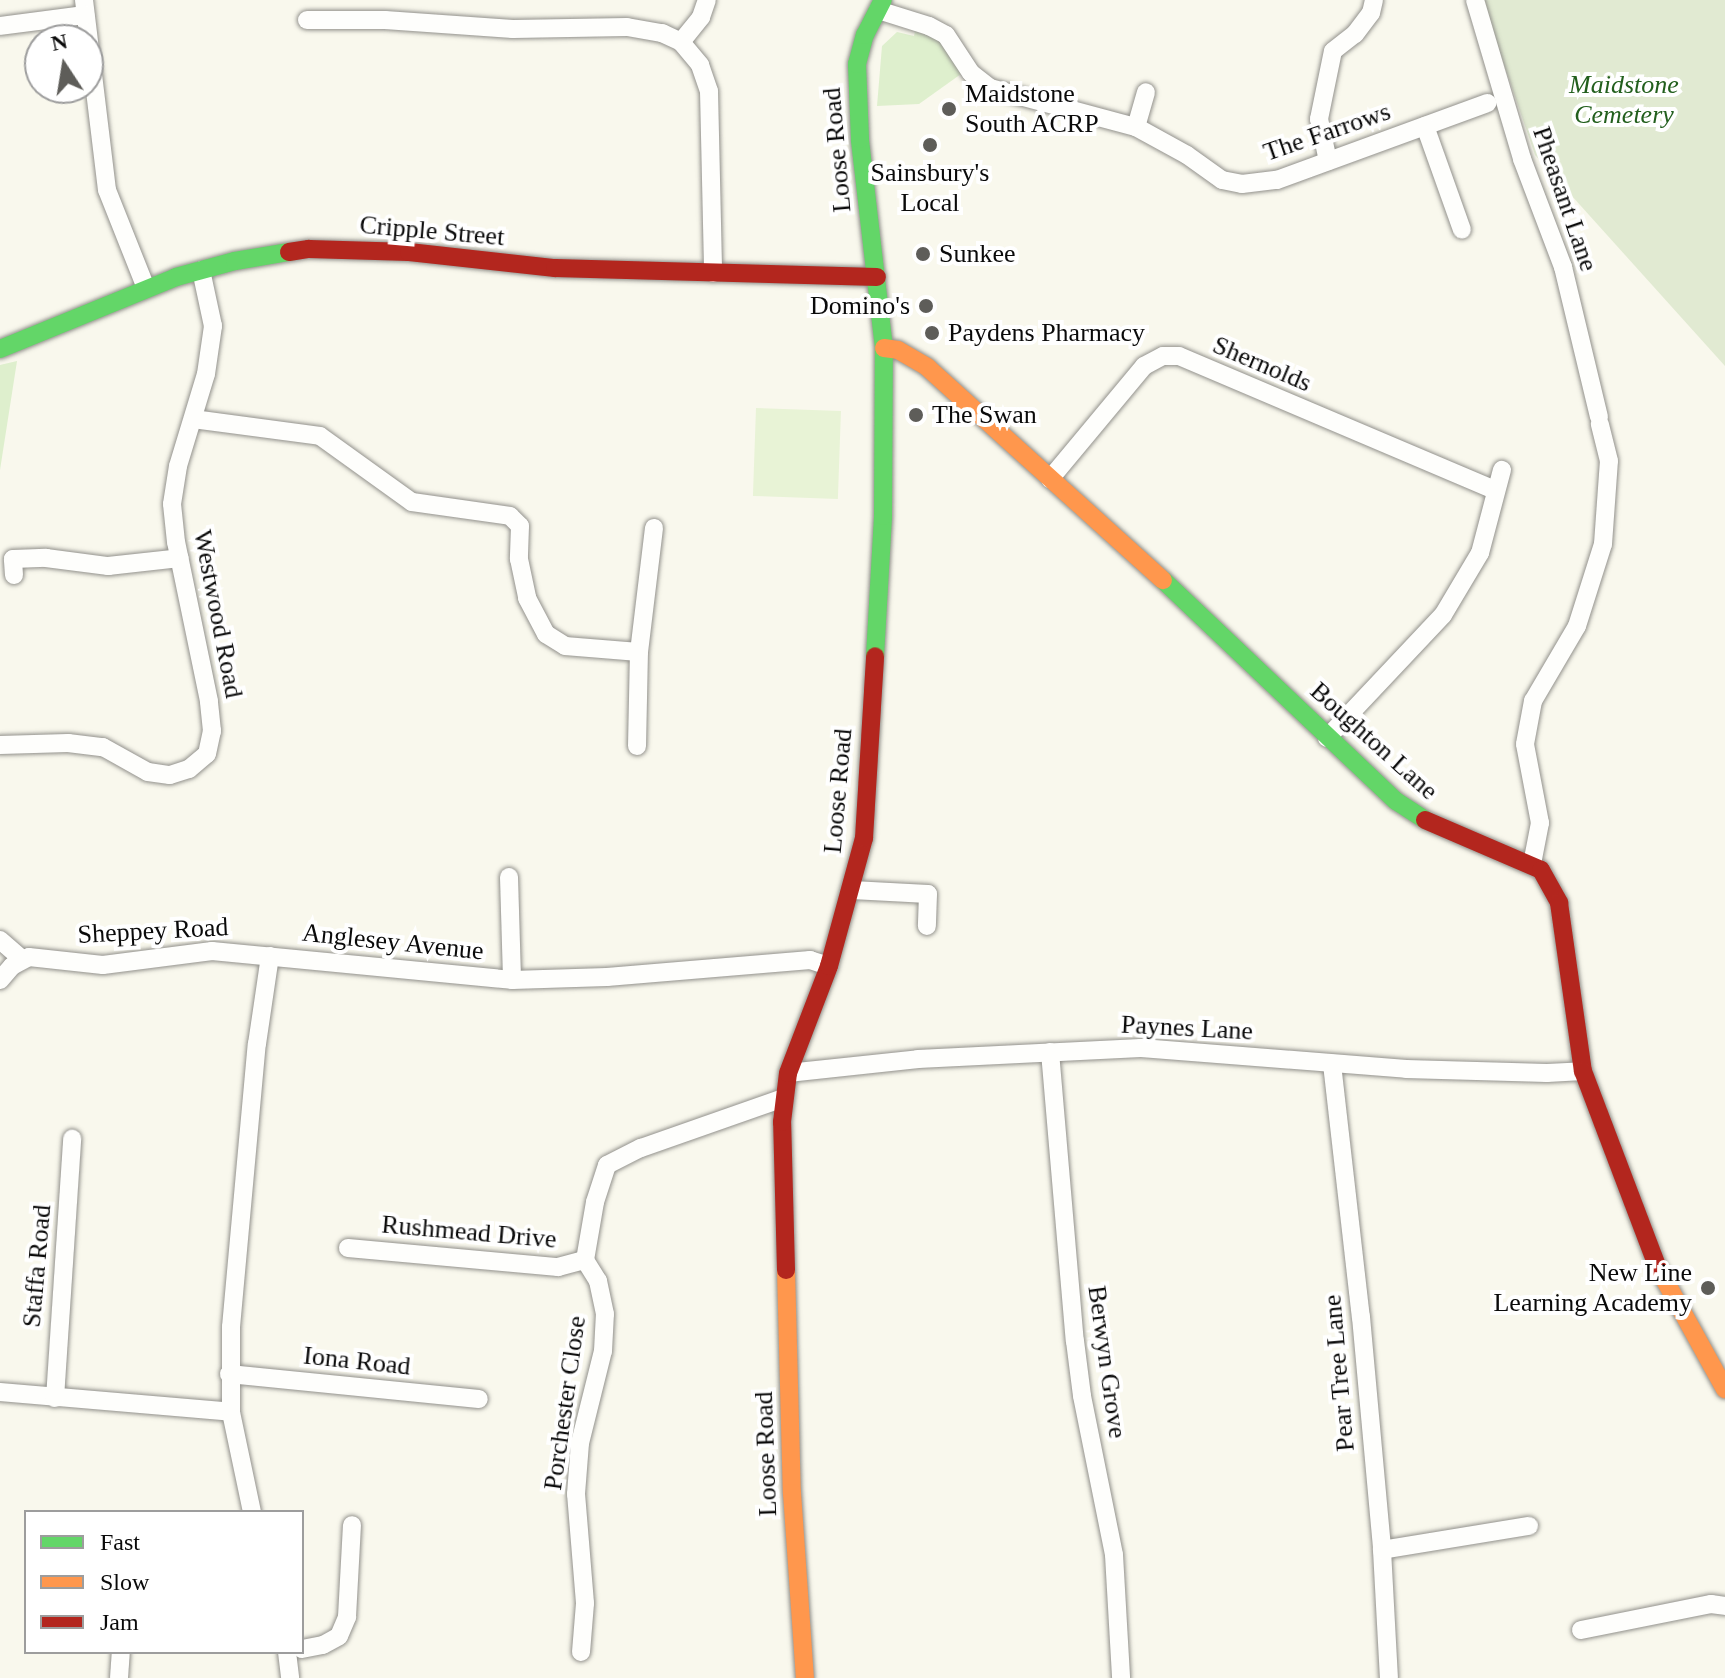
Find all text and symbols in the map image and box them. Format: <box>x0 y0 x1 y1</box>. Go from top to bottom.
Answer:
north arrow <box>24 24 104 104</box>
text: N <box>49 28 70 56</box>
park label: Maidstone Cemetery <box>1569 69 1679 130</box>
place label: Maidstone South ACRP <box>965 78 1100 140</box>
street label: Loose Road <box>816 86 858 214</box>
street label: The Farrows <box>1259 96 1395 168</box>
marker: Maidstone South ACRP <box>940 100 958 118</box>
street label: Pheasant Lane <box>1526 123 1604 275</box>
marker: Sainsbury's Local <box>921 136 939 154</box>
place label: Sainsbury's Local <box>871 157 989 218</box>
street label: Cripple Street <box>358 209 506 253</box>
place label: Sunkee <box>939 238 1016 270</box>
marker: Sunkee <box>914 245 932 263</box>
place label: Domino's <box>810 290 910 322</box>
marker: Domino's <box>917 297 935 315</box>
place label: Paydens Pharmacy <box>948 317 1145 349</box>
marker: Paydens Pharmacy <box>923 324 941 342</box>
street label: Shernolds <box>1208 329 1316 399</box>
place label: The Swan <box>932 399 1037 431</box>
marker: The Swan <box>907 406 925 424</box>
street label: Westwood Road <box>186 527 250 701</box>
street label: Boughton Lane <box>1304 676 1444 806</box>
street label: Loose Road <box>817 727 859 855</box>
street label: Sheppey Road <box>77 911 229 951</box>
street label: Anglesey Avenue <box>300 917 486 967</box>
street label: Paynes Lane <box>1120 1009 1254 1047</box>
street label: Staffa Road <box>16 1203 58 1329</box>
street label: Rushmead Drive <box>380 1209 558 1255</box>
place label: New Line Learning Academy <box>1492 1257 1692 1318</box>
marker: New Line Learning Academy <box>1699 1279 1717 1297</box>
street label: Berwyn Grove <box>1081 1284 1133 1440</box>
street label: Pear Tree Lane <box>1317 1293 1361 1453</box>
street label: Porchester Close <box>537 1314 593 1492</box>
street label: Iona Road <box>302 1340 412 1382</box>
street label: Loose Road <box>748 1391 784 1517</box>
legend <box>24 1510 304 1654</box>
text: Fast <box>100 1529 140 1555</box>
text: Slow <box>100 1569 149 1595</box>
text: Jam <box>100 1609 139 1635</box>

